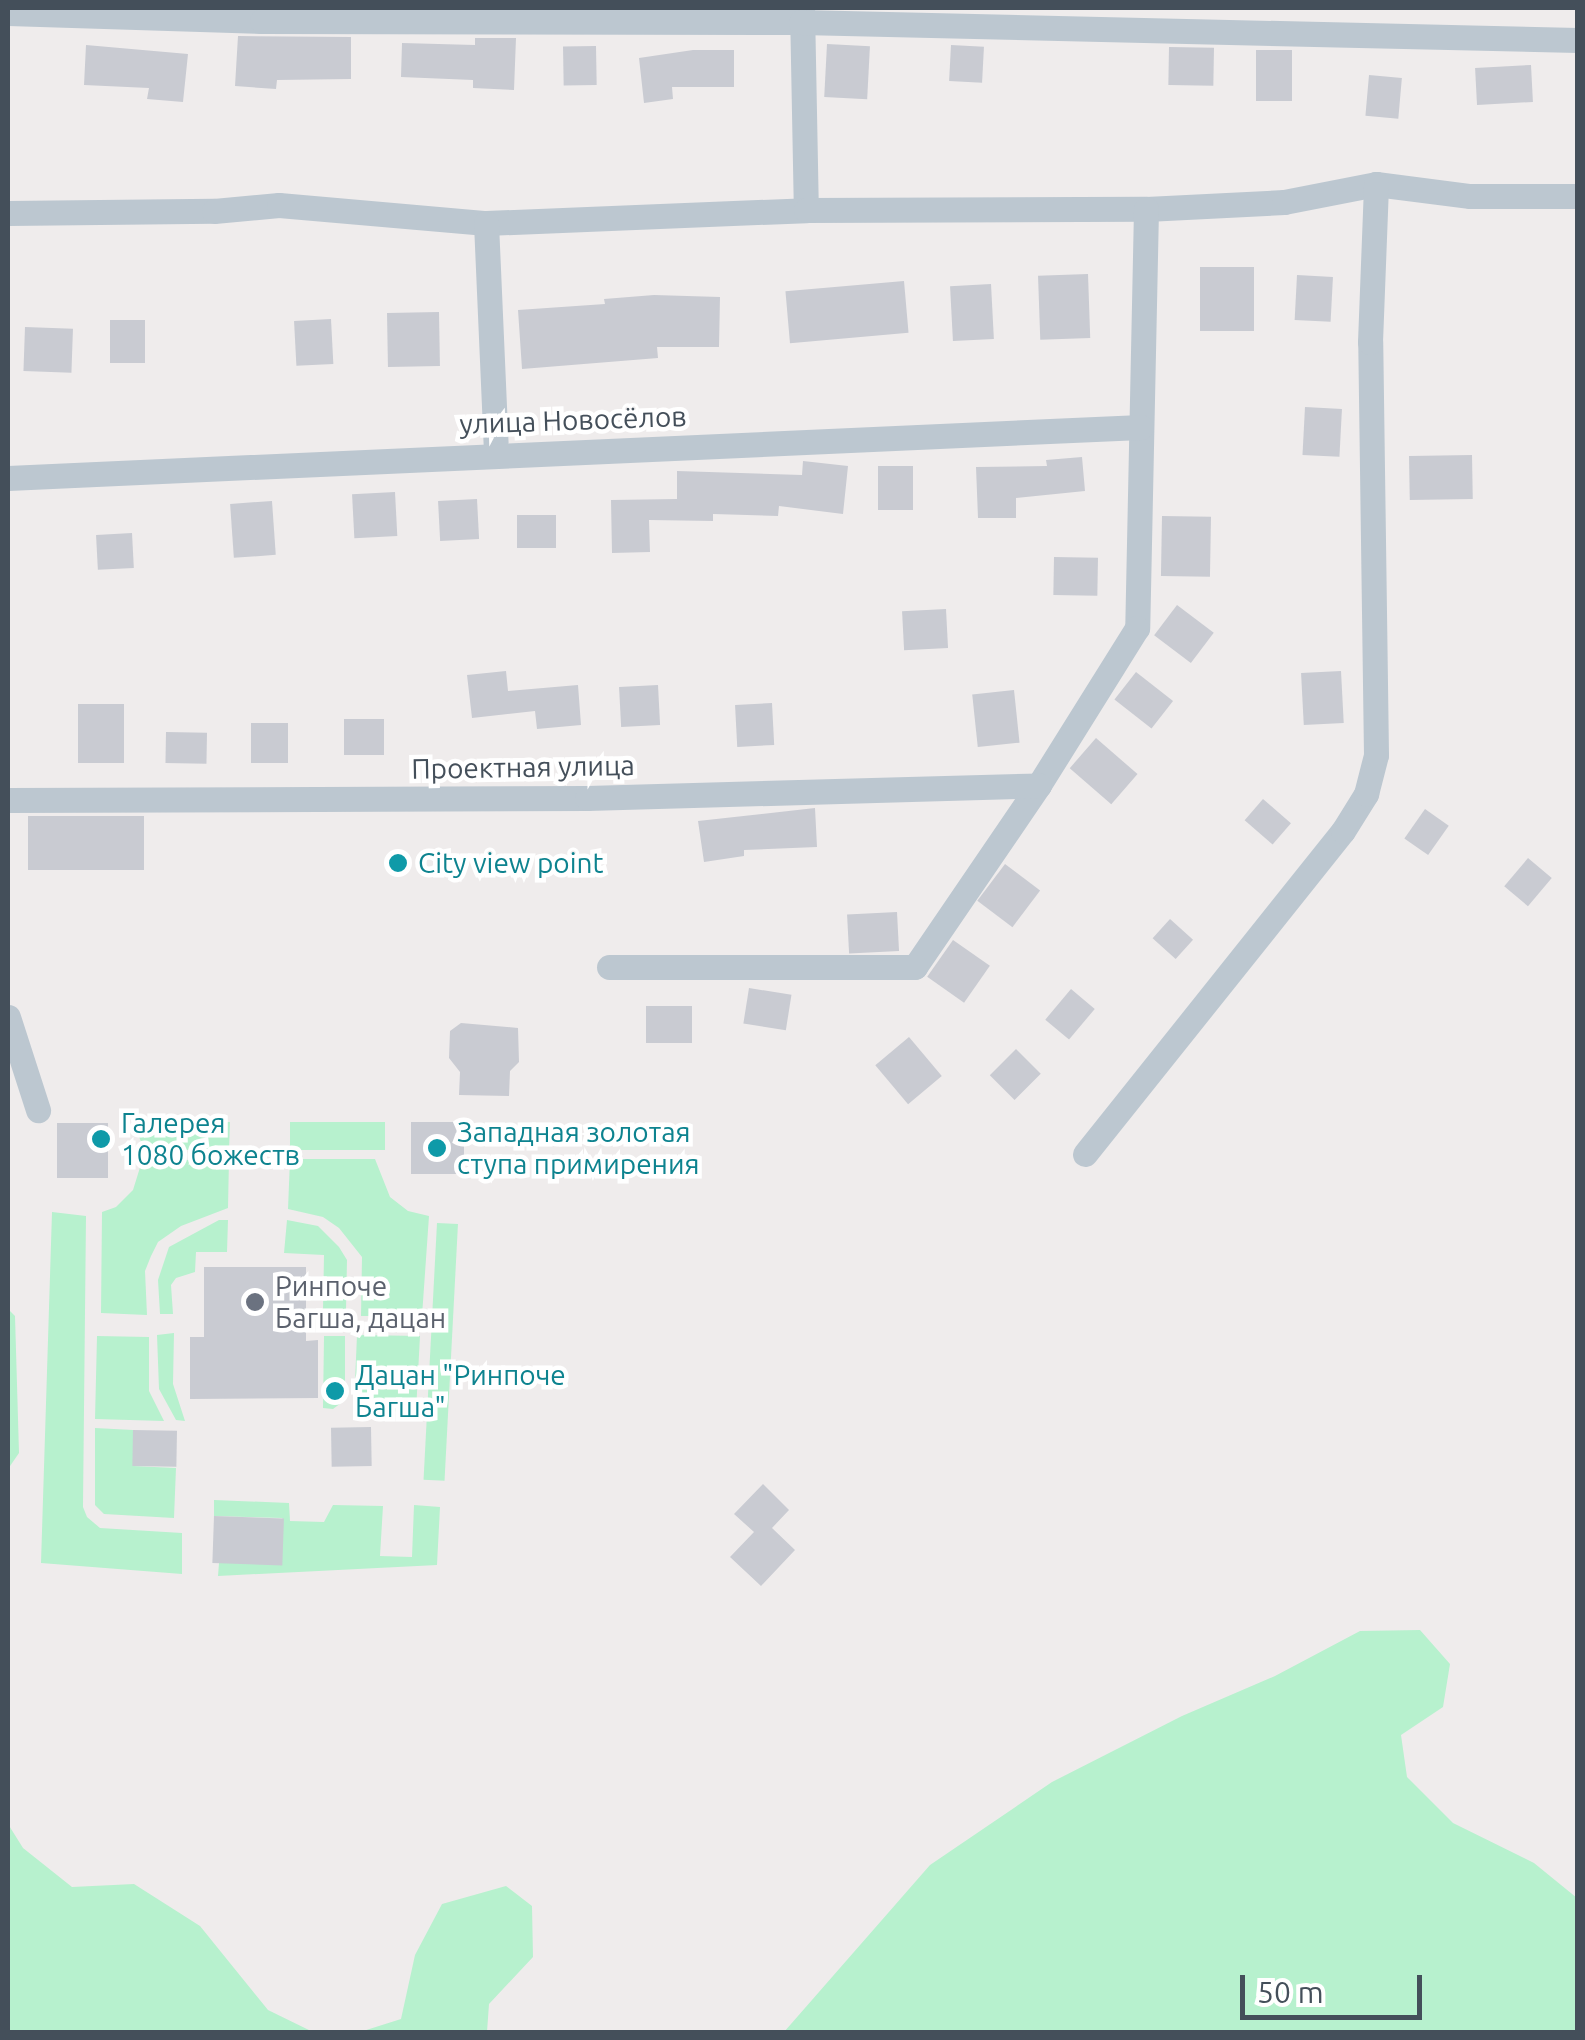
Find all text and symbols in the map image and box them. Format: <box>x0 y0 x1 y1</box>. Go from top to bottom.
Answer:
street label: улица Новосёлов <box>459 399 687 441</box>
street label: Проектная улица <box>411 748 635 786</box>
place label: City view point <box>418 846 604 880</box>
marker: City view point <box>387 852 409 874</box>
place label: Галерея 1080 божеств <box>121 1106 300 1172</box>
place label: Западная золотая ступа примирения <box>457 1115 700 1181</box>
marker: Галерея 1080 божеств <box>90 1128 112 1150</box>
marker: Западная золотая ступа примирения <box>426 1137 448 1159</box>
place label: Ринпоче Багша, дацан <box>275 1269 446 1335</box>
marker: Ринпоче Багша, дацан <box>244 1291 266 1313</box>
place label: Дацан "Ринпоче Багша" <box>355 1358 566 1424</box>
marker: Дацан "Ринпоче Багша" <box>324 1380 346 1402</box>
scale bar <box>1245 1955 1428 2017</box>
text: 50 m <box>1257 1975 1324 2009</box>

